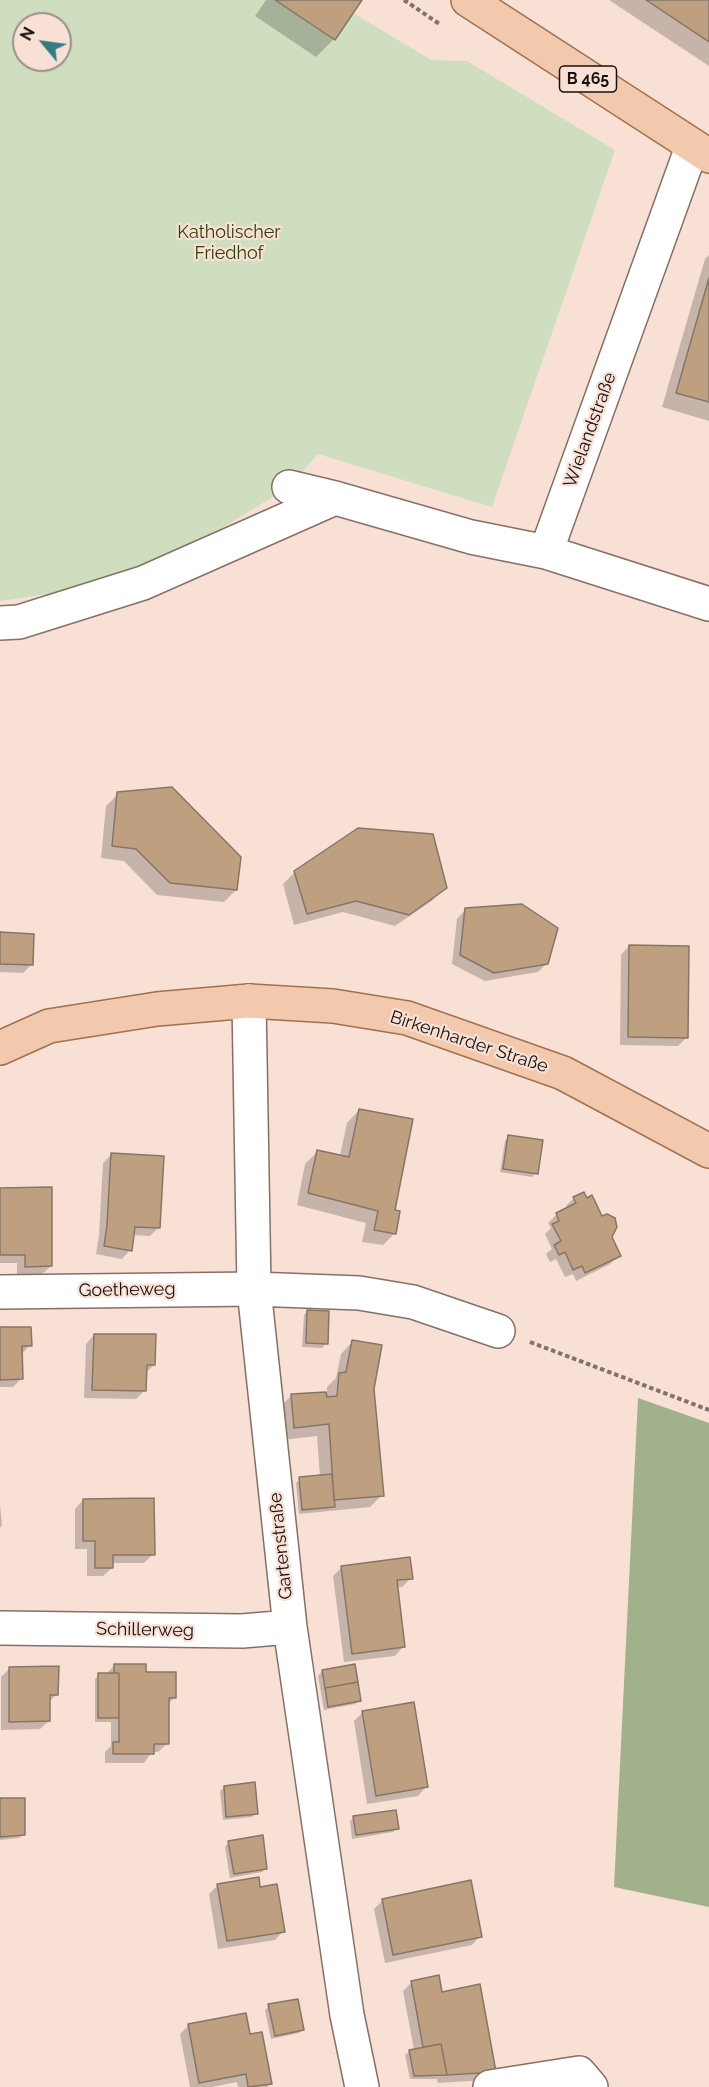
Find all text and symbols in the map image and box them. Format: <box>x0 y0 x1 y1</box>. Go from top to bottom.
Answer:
north arrow <box>12 12 72 72</box>
text: N <box>16 24 39 44</box>
road number: B 465 <box>560 66 616 92</box>
park label: Katholischer Friedhof <box>177 222 281 264</box>
street label: Wielandstraße <box>559 369 621 491</box>
street label: Birkenharder Straße <box>387 1006 551 1078</box>
street label: Goetheweg <box>78 1278 176 1302</box>
street label: Gartenstraße <box>265 1492 297 1600</box>
street label: Schillerweg <box>96 1618 194 1642</box>

